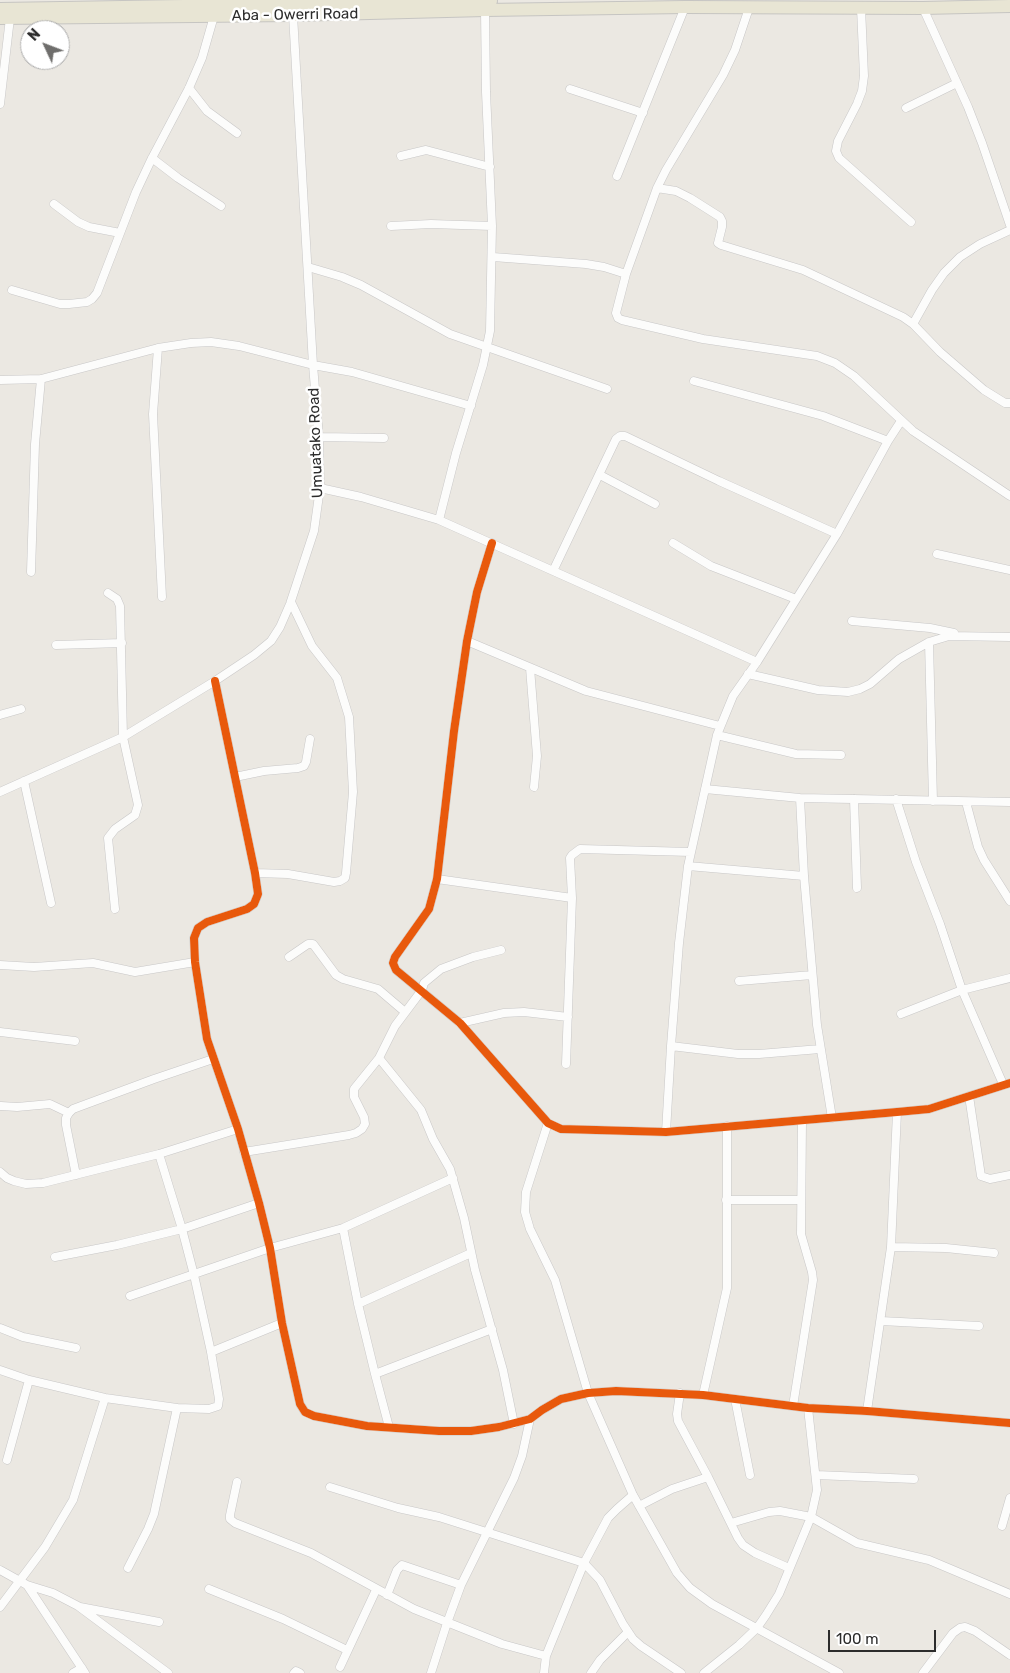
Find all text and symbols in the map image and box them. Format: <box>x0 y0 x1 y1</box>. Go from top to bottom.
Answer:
street label: Aba - Owerri Road <box>232 5 358 25</box>
north arrow <box>20 20 70 70</box>
text: N <box>25 26 44 45</box>
street label: Umuatako Road <box>305 388 327 498</box>
scale bar <box>830 1620 938 1652</box>
text: 100 m <box>836 1630 878 1648</box>

